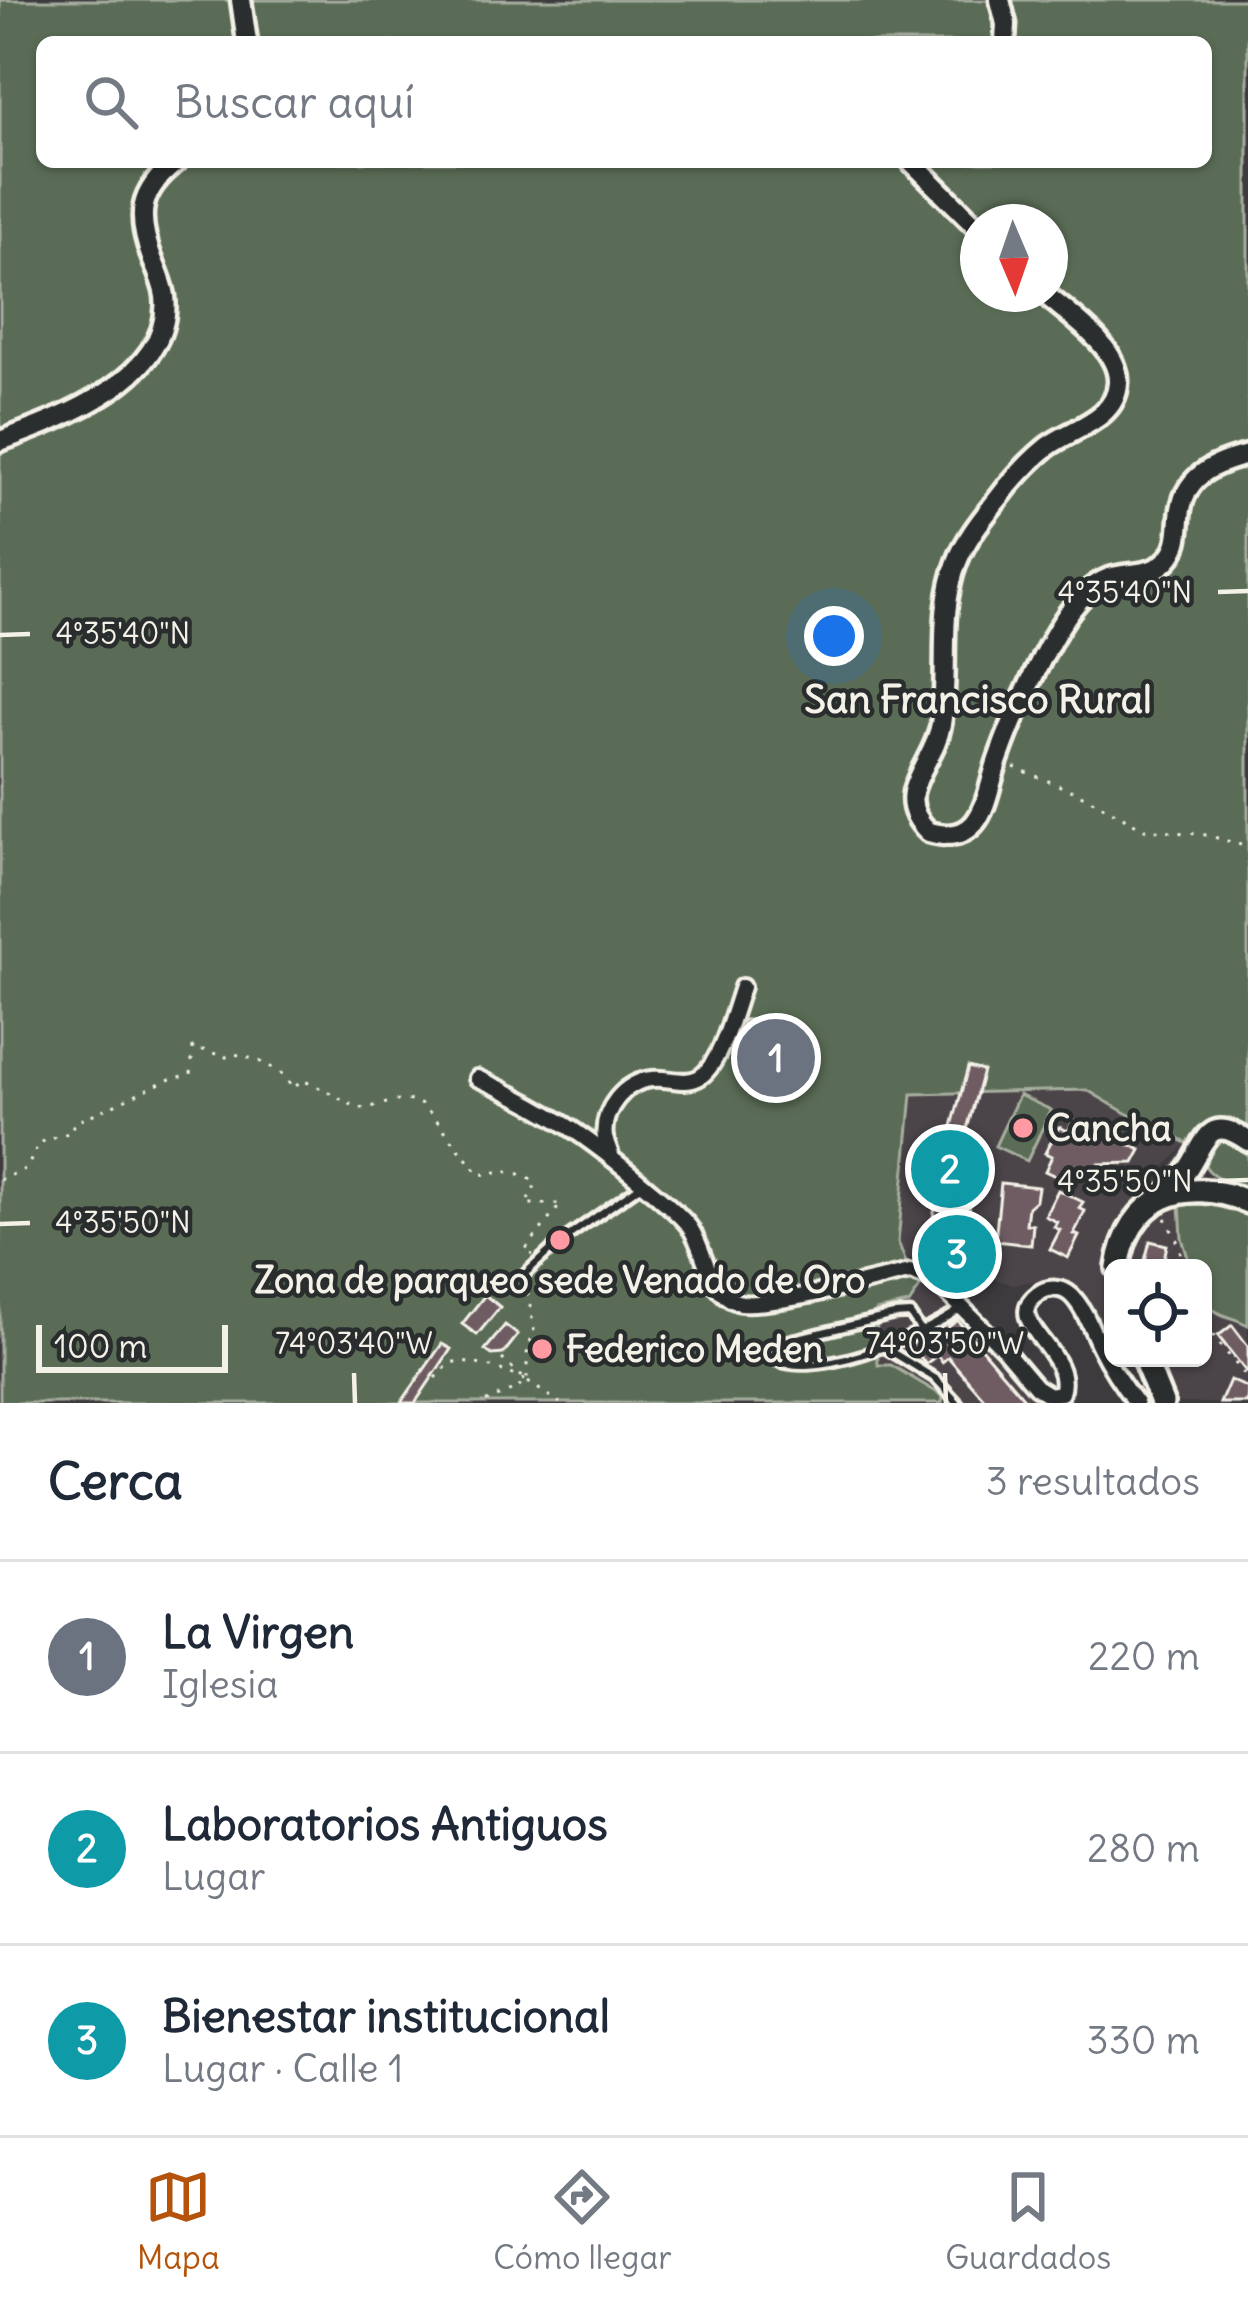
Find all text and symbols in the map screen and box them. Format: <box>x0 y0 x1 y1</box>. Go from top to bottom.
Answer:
search box <box>36 36 1212 168</box>
icon: search <box>78 69 144 135</box>
text: Buscar aquí <box>174 74 414 130</box>
north arrow <box>960 204 1068 312</box>
text: 4°35'40"N <box>1058 573 1192 611</box>
your location <box>804 606 864 666</box>
text: 4°35'40"N <box>56 614 190 652</box>
district label: San Francisco Rural <box>804 675 1152 724</box>
pin: 1 <box>737 1013 815 1103</box>
place label: Cancha <box>1047 1106 1171 1151</box>
marker: Cancha <box>1010 1115 1036 1141</box>
pin: 2 <box>911 1124 989 1214</box>
text: 4°35'50"N <box>1057 1162 1193 1200</box>
text: 4°35'50"N <box>55 1203 191 1241</box>
pin: 3 <box>918 1209 996 1299</box>
marker: Zona de parqueo sede Venado de Oro <box>547 1227 573 1253</box>
place label: Zona de parqueo sede Venado de Oro <box>255 1258 866 1303</box>
map controls <box>1104 1259 1212 1367</box>
button: locate <box>1104 1259 1212 1367</box>
scale bar <box>36 1319 228 1372</box>
text: 74°03'40"W <box>275 1324 433 1362</box>
text: 74°03'50"W <box>866 1324 1024 1362</box>
text: 100 m <box>54 1325 147 1367</box>
place label: Federico Meden <box>566 1327 823 1372</box>
marker: Federico Meden <box>529 1336 555 1362</box>
text: Cerca <box>48 1449 183 1513</box>
text: 3 resultados <box>986 1457 1200 1506</box>
text: La Virgen <box>162 1604 354 1660</box>
text: 1 <box>79 1632 95 1681</box>
text: 220 m <box>1088 1632 1200 1681</box>
text: Iglesia <box>162 1660 279 1709</box>
text: Laboratorios Antiguos <box>162 1796 608 1852</box>
text: 2 <box>76 1824 98 1873</box>
text: 280 m <box>1087 1824 1200 1873</box>
text: Lugar <box>162 1852 265 1901</box>
text: Bienestar institucional <box>162 1988 610 2044</box>
text: 3 <box>76 2016 98 2065</box>
text: 330 m <box>1087 2016 1200 2065</box>
text: Lugar · Calle 1 <box>162 2044 403 2093</box>
tab: Mapa <box>137 2164 220 2278</box>
tab: Cómo llegar <box>493 2164 672 2278</box>
tab: Guardados <box>945 2164 1111 2278</box>

